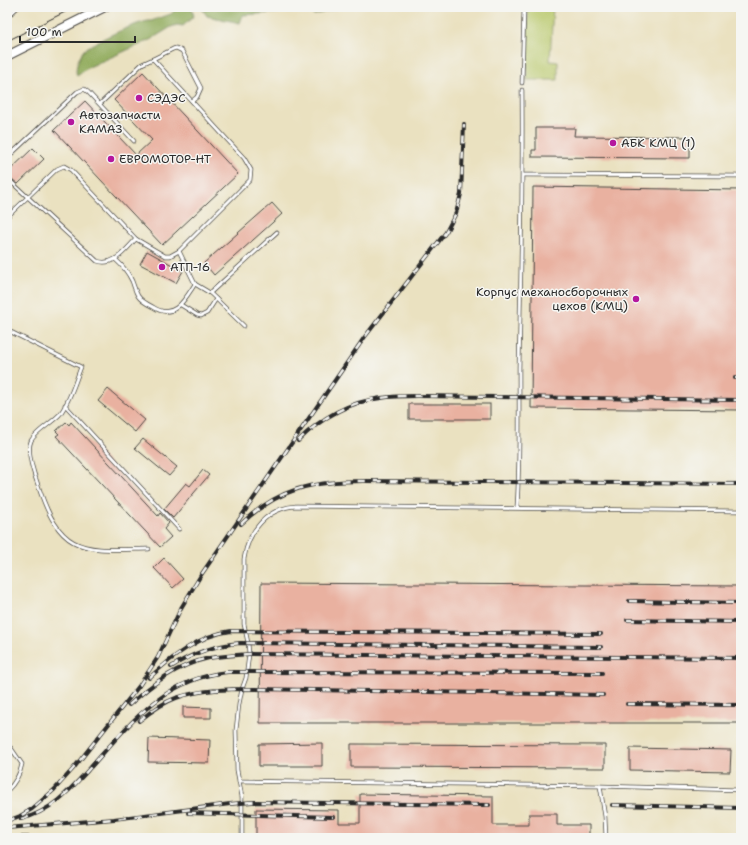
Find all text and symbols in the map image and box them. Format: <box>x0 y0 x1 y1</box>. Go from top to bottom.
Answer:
scale bar <box>20 18 135 44</box>
text: 100 m <box>26 24 62 40</box>
place label: СЭДЭС <box>147 90 186 106</box>
marker: СЭДЭС <box>134 93 144 103</box>
place label: Автозапчасти КАМАЗ <box>79 107 161 137</box>
marker: Автозапчасти КАМАЗ <box>66 117 76 127</box>
place label: АБК КМЦ (1) <box>621 135 695 151</box>
marker: АБК КМЦ (1) <box>608 138 618 148</box>
place label: ЕВРОМОТОР-НТ <box>119 151 212 167</box>
marker: ЕВРОМОТОР-НТ <box>106 154 116 164</box>
place label: АТП-16 <box>170 259 210 275</box>
marker: АТП-16 <box>157 262 167 272</box>
place label: Корпус механосборочных цехов (КМЦ) <box>476 284 628 314</box>
marker: Корпус механосборочных цехов (КМЦ) <box>631 294 641 304</box>

